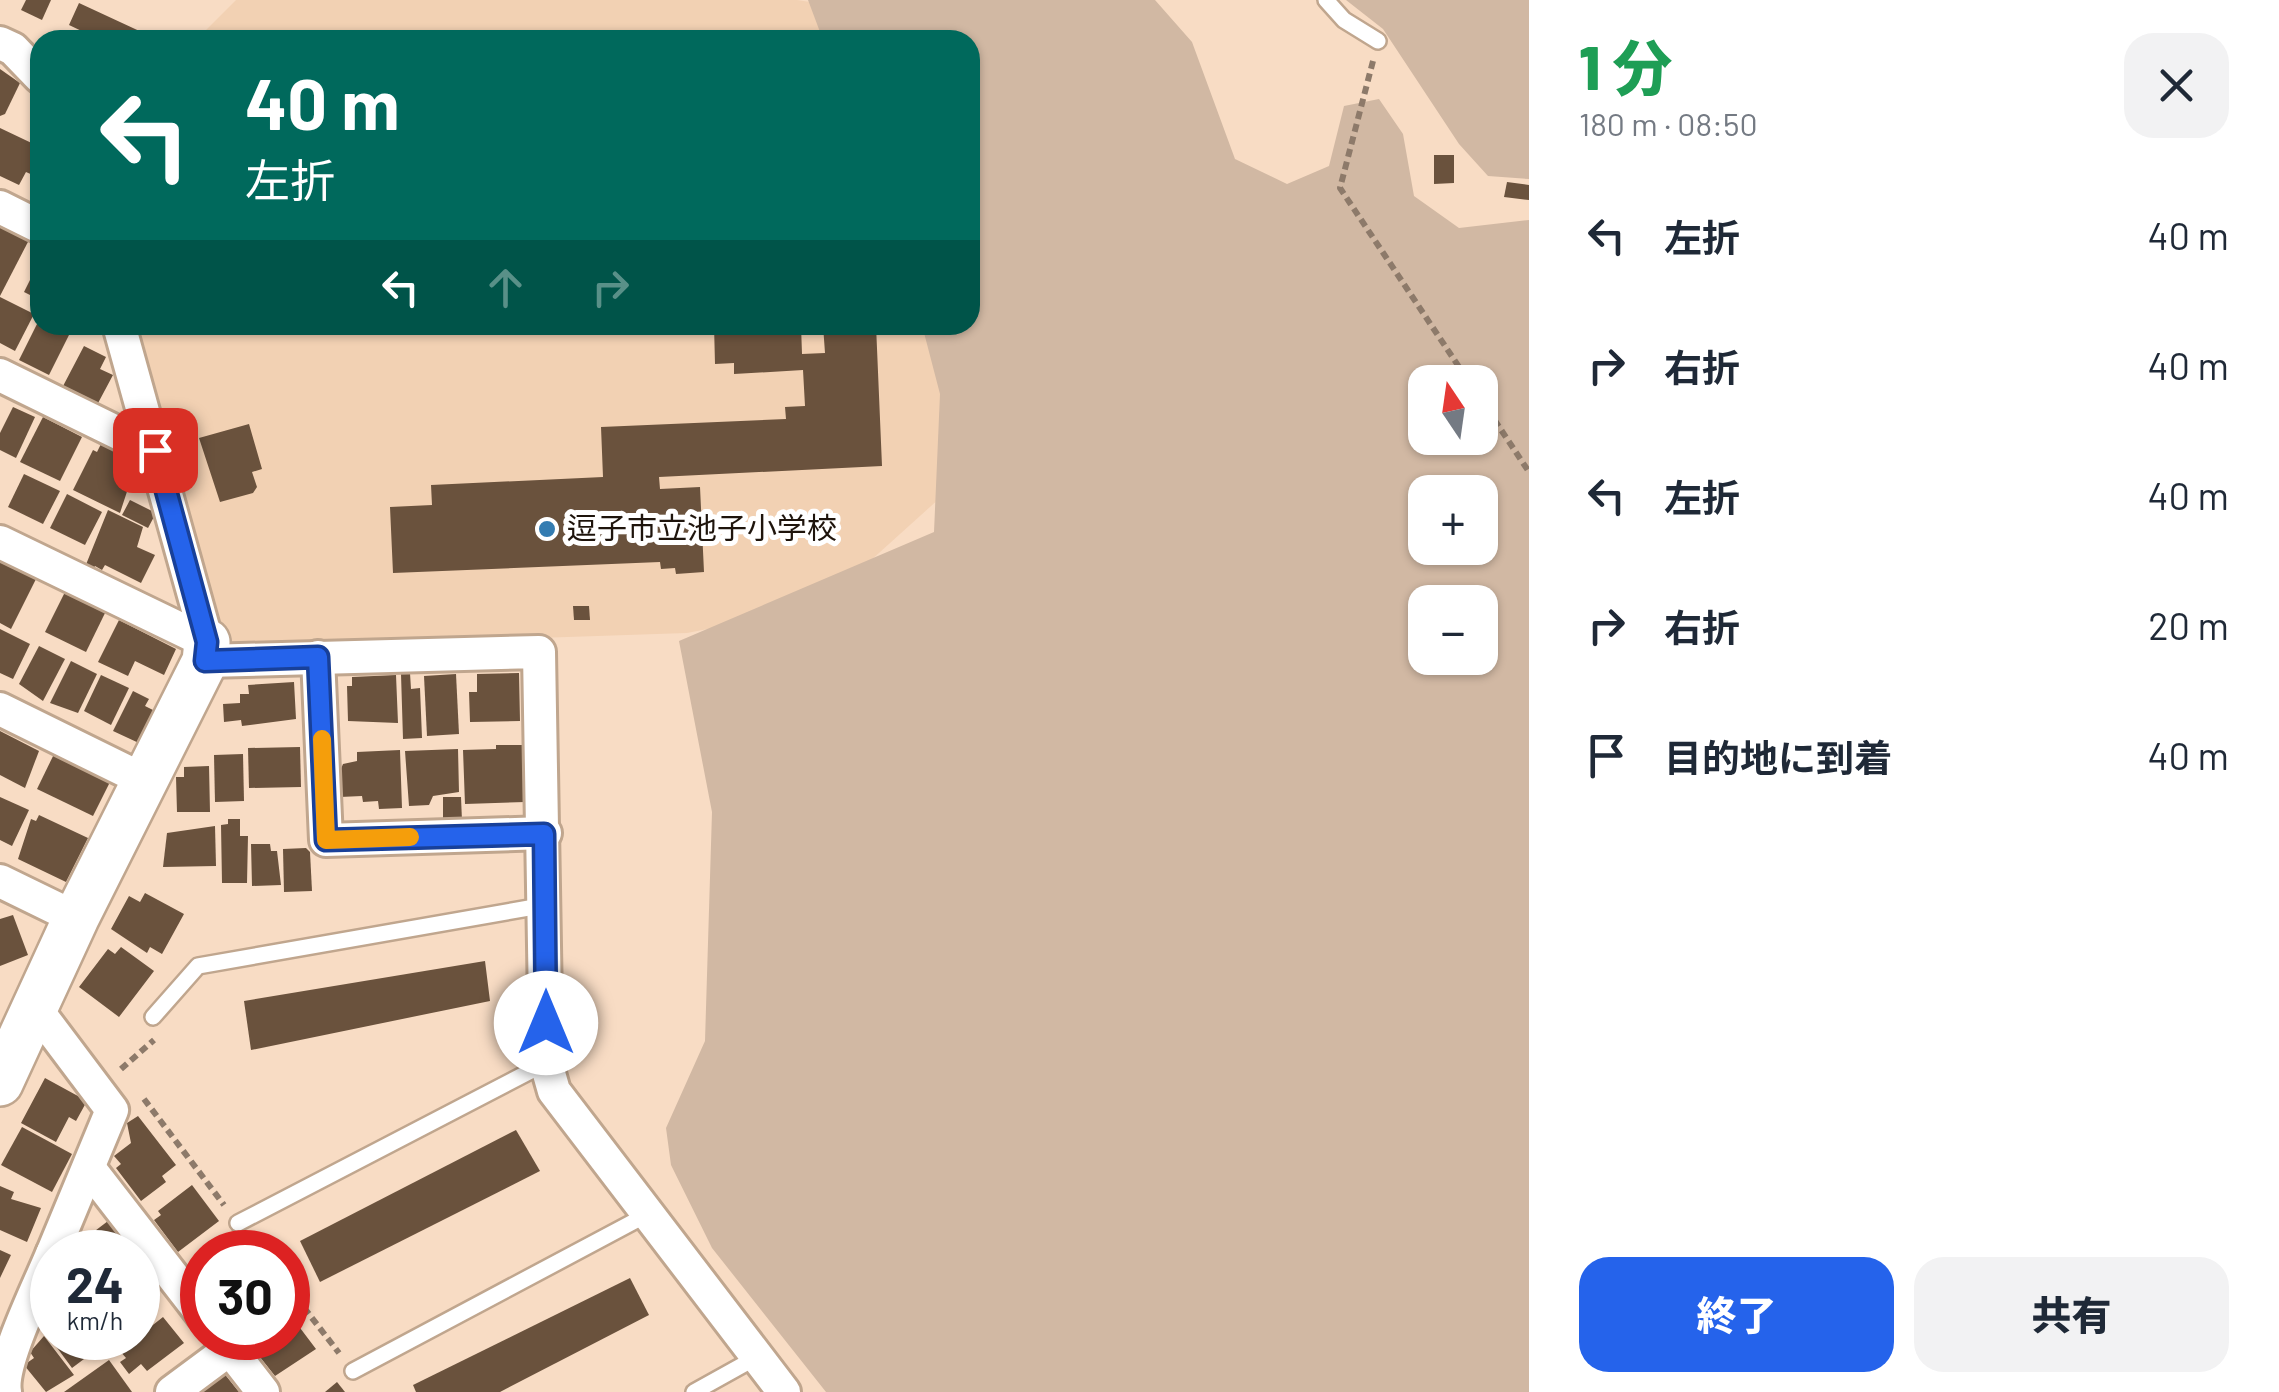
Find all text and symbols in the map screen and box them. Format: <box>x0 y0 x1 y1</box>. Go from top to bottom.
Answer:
text: 1 分 <box>1579 30 1672 102</box>
button: close <box>2124 33 2229 138</box>
text: 40 m <box>245 60 400 144</box>
icon: left <box>80 70 210 200</box>
text: 180 m · 08:50 <box>1579 104 1757 142</box>
text: 左折 <box>245 152 335 206</box>
icon: left <box>1579 208 1634 263</box>
text: 40 m <box>2148 212 2229 258</box>
text: 左折 <box>1664 214 1740 260</box>
icon: left <box>373 260 428 315</box>
icon: ahead <box>478 260 533 315</box>
icon: right <box>583 260 638 315</box>
icon: right <box>1579 338 1634 393</box>
text: 40 m <box>2148 342 2229 388</box>
text: 右折 <box>1664 344 1740 390</box>
north arrow <box>1408 365 1498 455</box>
map controls <box>1408 365 1498 675</box>
pin <box>113 408 198 493</box>
icon: arrive <box>128 423 183 478</box>
icon: left <box>1579 468 1634 523</box>
text: 40 m <box>2148 472 2229 518</box>
text: 左折 <box>1664 474 1740 520</box>
button: + <box>1408 475 1498 565</box>
place label: 逗子市立池子小学校 <box>567 509 837 545</box>
marker: 逗子市立池子小学校 <box>536 518 558 540</box>
button: − <box>1408 585 1498 675</box>
icon: right <box>1579 598 1634 653</box>
text: 20 m <box>2148 602 2229 648</box>
text: 右折 <box>1664 604 1740 650</box>
icon: arrive <box>1579 728 1634 783</box>
text: 40 m <box>2148 732 2229 778</box>
text: 目的地に到着 <box>1664 734 1892 780</box>
position arrow <box>494 971 598 1075</box>
speed limit sign: 30 <box>180 1230 310 1360</box>
text: 24 <box>66 1253 124 1313</box>
button: 終了 <box>1579 1257 1894 1372</box>
button: 共有 <box>1914 1257 2229 1372</box>
text: km/h <box>67 1305 123 1335</box>

